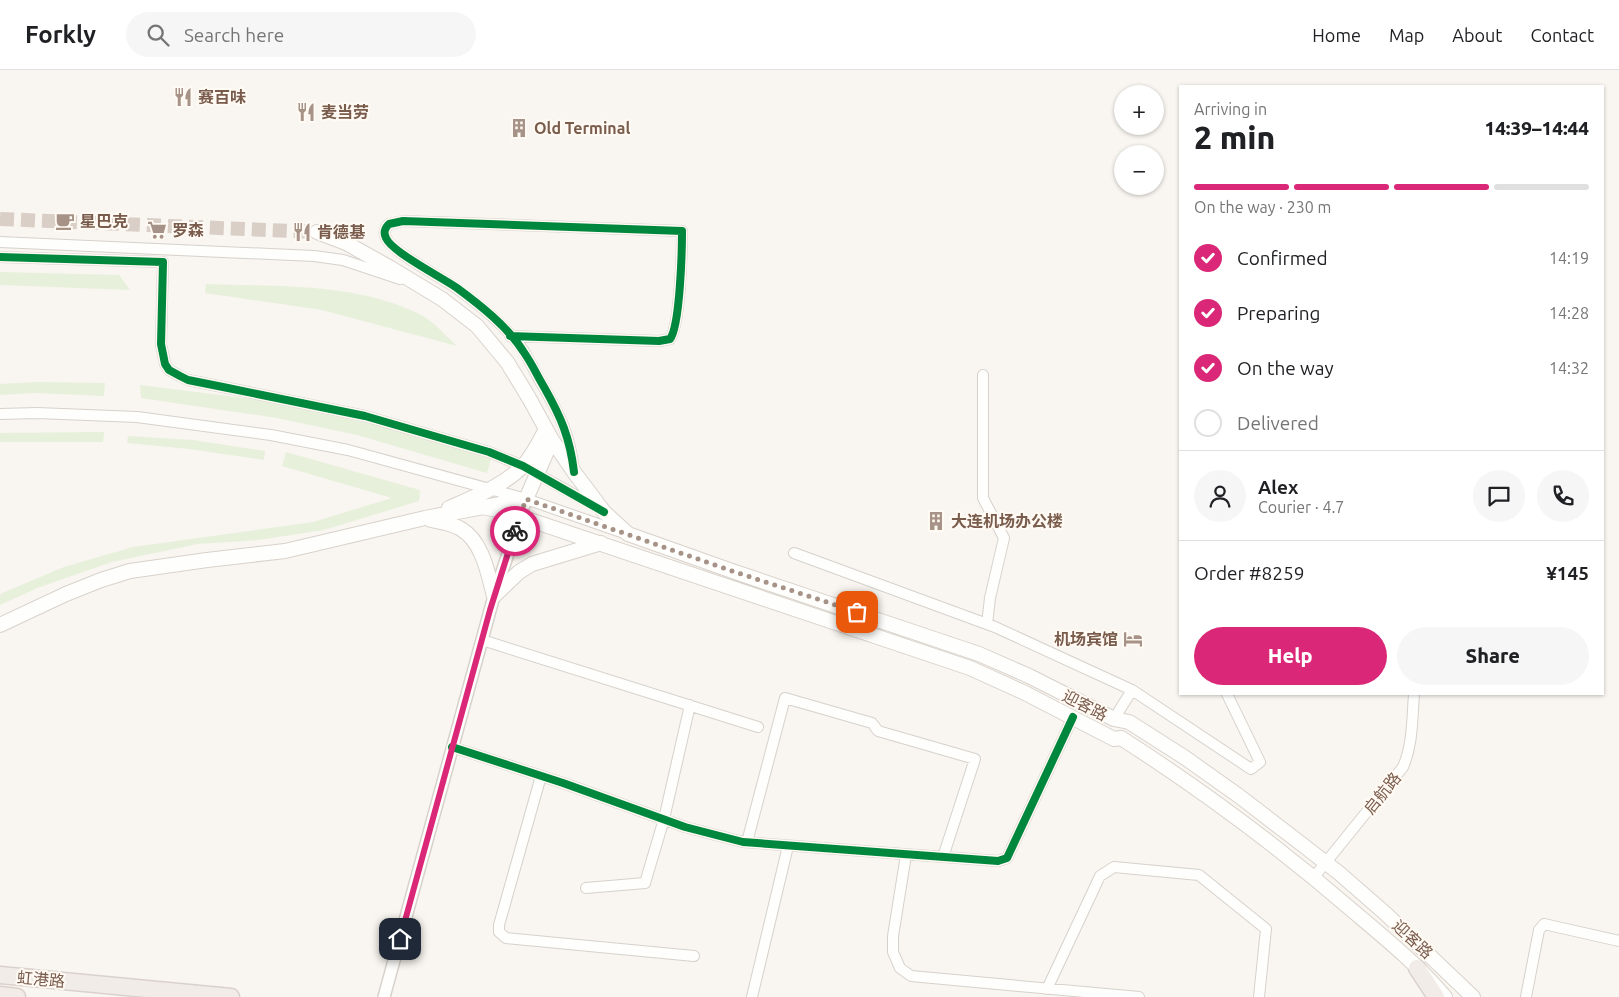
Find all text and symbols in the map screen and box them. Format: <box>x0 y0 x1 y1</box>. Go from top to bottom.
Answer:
search box <box>126 12 476 57</box>
text: Forkly <box>25 21 96 48</box>
icon: search <box>144 21 172 49</box>
text: Search here <box>184 24 284 46</box>
text: Home <box>1312 25 1361 45</box>
text: Map <box>1389 25 1424 45</box>
text: About <box>1452 25 1502 45</box>
text: Contact <box>1530 25 1594 45</box>
map controls <box>1114 85 1164 195</box>
button: + <box>1114 85 1164 135</box>
restaurant icon: 赛百味 <box>172 86 194 108</box>
place label: 赛百味 <box>198 88 246 106</box>
text: Arriving in <box>1194 100 1267 118</box>
restaurant icon: 麦当劳 <box>295 101 317 123</box>
place label: 麦当劳 <box>321 103 369 121</box>
building icon: Old Terminal <box>508 117 530 139</box>
text: 14:39–14:44 <box>1484 117 1589 139</box>
place label: Old Terminal <box>534 119 630 137</box>
text: 2 min <box>1194 119 1275 155</box>
button: − <box>1114 145 1164 195</box>
text: On the way · 230 m <box>1194 198 1331 216</box>
cafe icon: 星巴克 <box>54 210 76 232</box>
place label: 星巴克 <box>80 212 128 230</box>
supermarket icon: 罗森 <box>146 219 168 241</box>
place label: 罗森 <box>172 221 204 239</box>
restaurant icon: 肯德基 <box>291 221 313 243</box>
place label: 肯德基 <box>317 223 366 241</box>
icon: check <box>1194 244 1222 272</box>
text: Confirmed <box>1237 247 1328 269</box>
text: 14:19 <box>1549 249 1589 267</box>
icon: check <box>1194 299 1222 327</box>
text: Preparing <box>1237 302 1321 324</box>
text: 14:28 <box>1549 304 1589 322</box>
icon: check <box>1194 354 1222 382</box>
text: On the way <box>1237 357 1334 379</box>
text: 14:32 <box>1549 359 1589 377</box>
text: Delivered <box>1237 412 1319 434</box>
button: person <box>1194 470 1246 522</box>
button: chat <box>1473 470 1525 522</box>
button: phone <box>1537 470 1589 522</box>
text: Alex <box>1258 476 1298 498</box>
text: Courier · 4.7 <box>1258 498 1344 516</box>
courier <box>490 506 540 556</box>
building icon: 大连机场办公楼 <box>925 510 947 532</box>
place label: 大连机场办公楼 <box>951 512 1063 530</box>
icon: bike <box>501 517 529 545</box>
text: Order #8259 <box>1194 562 1304 584</box>
text: ¥145 <box>1546 562 1589 584</box>
pin <box>836 591 878 633</box>
icon: bag <box>843 598 871 626</box>
button: Help <box>1194 627 1387 685</box>
button: Share <box>1397 627 1589 685</box>
hotel icon: 机场宾馆 <box>1122 628 1144 650</box>
place label: 机场宾馆 <box>1054 630 1118 648</box>
street label: 迎客路 <box>1060 686 1110 724</box>
street label: 启航路 <box>1360 769 1404 817</box>
street label: 迎客路 <box>1389 916 1437 962</box>
pin <box>379 918 421 960</box>
icon: home <box>386 925 414 953</box>
street label: 虹港路 <box>16 968 66 990</box>

